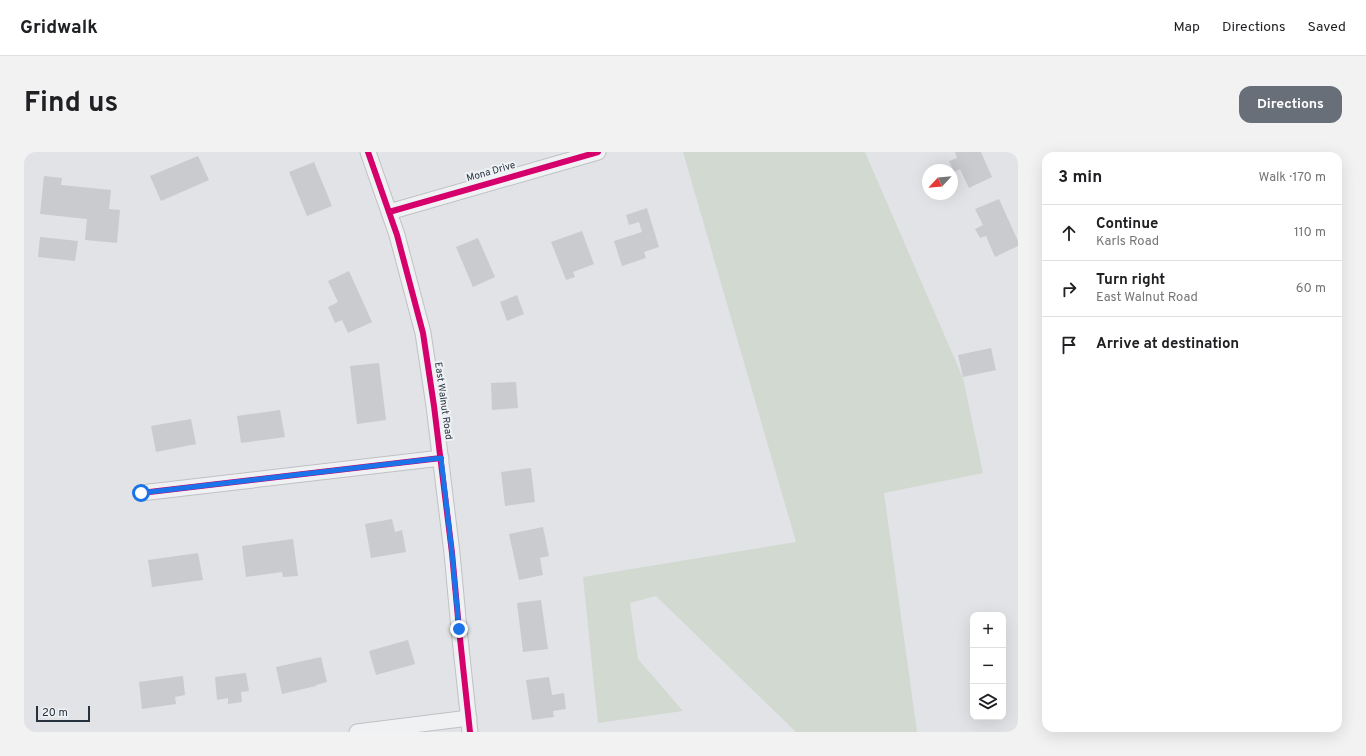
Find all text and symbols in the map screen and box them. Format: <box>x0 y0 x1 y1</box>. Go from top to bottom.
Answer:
text: Gridwalk <box>20 16 98 40</box>
text: Map <box>1174 19 1200 36</box>
text: Directions <box>1222 19 1286 36</box>
text: Saved <box>1308 19 1346 36</box>
text: Find us <box>24 86 118 122</box>
button: Directions <box>1239 86 1342 123</box>
street label: Mona Drive <box>465 159 517 185</box>
north arrow <box>922 164 958 200</box>
text: 3 min <box>1058 167 1102 189</box>
text: Walk · 170 m <box>1259 170 1326 186</box>
text: Continue <box>1096 215 1158 234</box>
icon: ahead <box>1058 222 1080 244</box>
text: 110 m <box>1294 225 1326 241</box>
text: Karls Road <box>1096 234 1159 250</box>
text: Turn right <box>1096 271 1165 290</box>
icon: right <box>1058 278 1080 300</box>
text: 60 m <box>1296 281 1326 297</box>
text: East Walnut Road <box>1096 290 1198 306</box>
icon: arrive <box>1058 334 1080 356</box>
text: Arrive at destination <box>1096 335 1239 354</box>
street label: East Walnut Road <box>431 361 455 441</box>
route start <box>132 484 150 502</box>
map controls <box>970 612 1006 720</box>
button: + <box>970 612 1006 648</box>
route end <box>450 620 468 638</box>
button: − <box>970 648 1006 684</box>
button: layers <box>970 684 1006 720</box>
scale bar <box>36 704 90 723</box>
text: 20 m <box>42 706 68 720</box>

